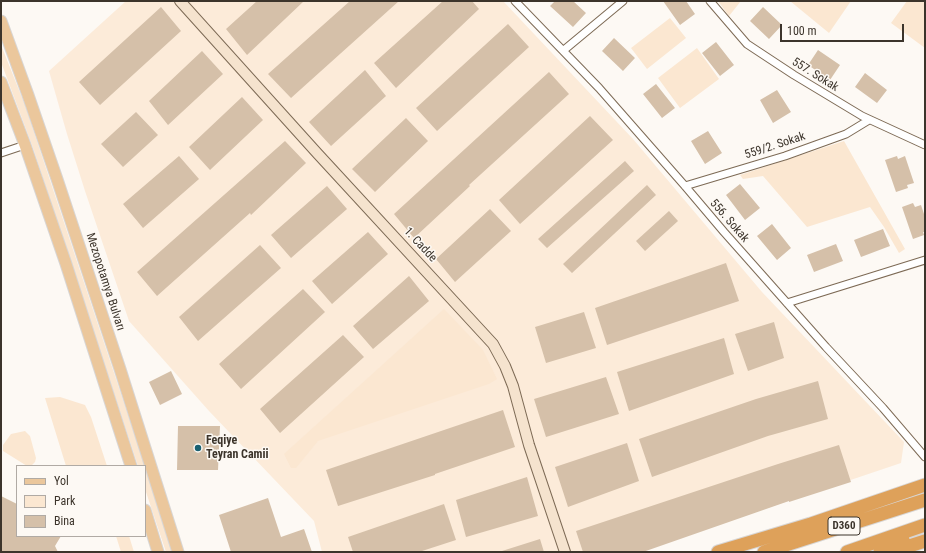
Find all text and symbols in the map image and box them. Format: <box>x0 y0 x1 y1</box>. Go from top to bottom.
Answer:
scale bar <box>782 16 906 42</box>
text: 100 m <box>787 24 817 38</box>
street label: 557. Sokak <box>789 55 841 95</box>
street label: 559/2. Sokak <box>743 129 807 163</box>
street label: 556. Sokak <box>706 196 752 246</box>
street label: 1. Cadde <box>400 225 440 265</box>
street label: Mezopotamya Bulvarı <box>82 231 128 333</box>
place label: Feqiye Teyran Camii <box>206 434 269 462</box>
marker: Feqiye Teyran Camii <box>193 443 203 453</box>
legend <box>16 465 146 537</box>
text: Yol <box>54 474 69 488</box>
text: Park <box>54 494 75 508</box>
text: Bina <box>54 514 75 528</box>
road number: D360 <box>828 517 860 535</box>

